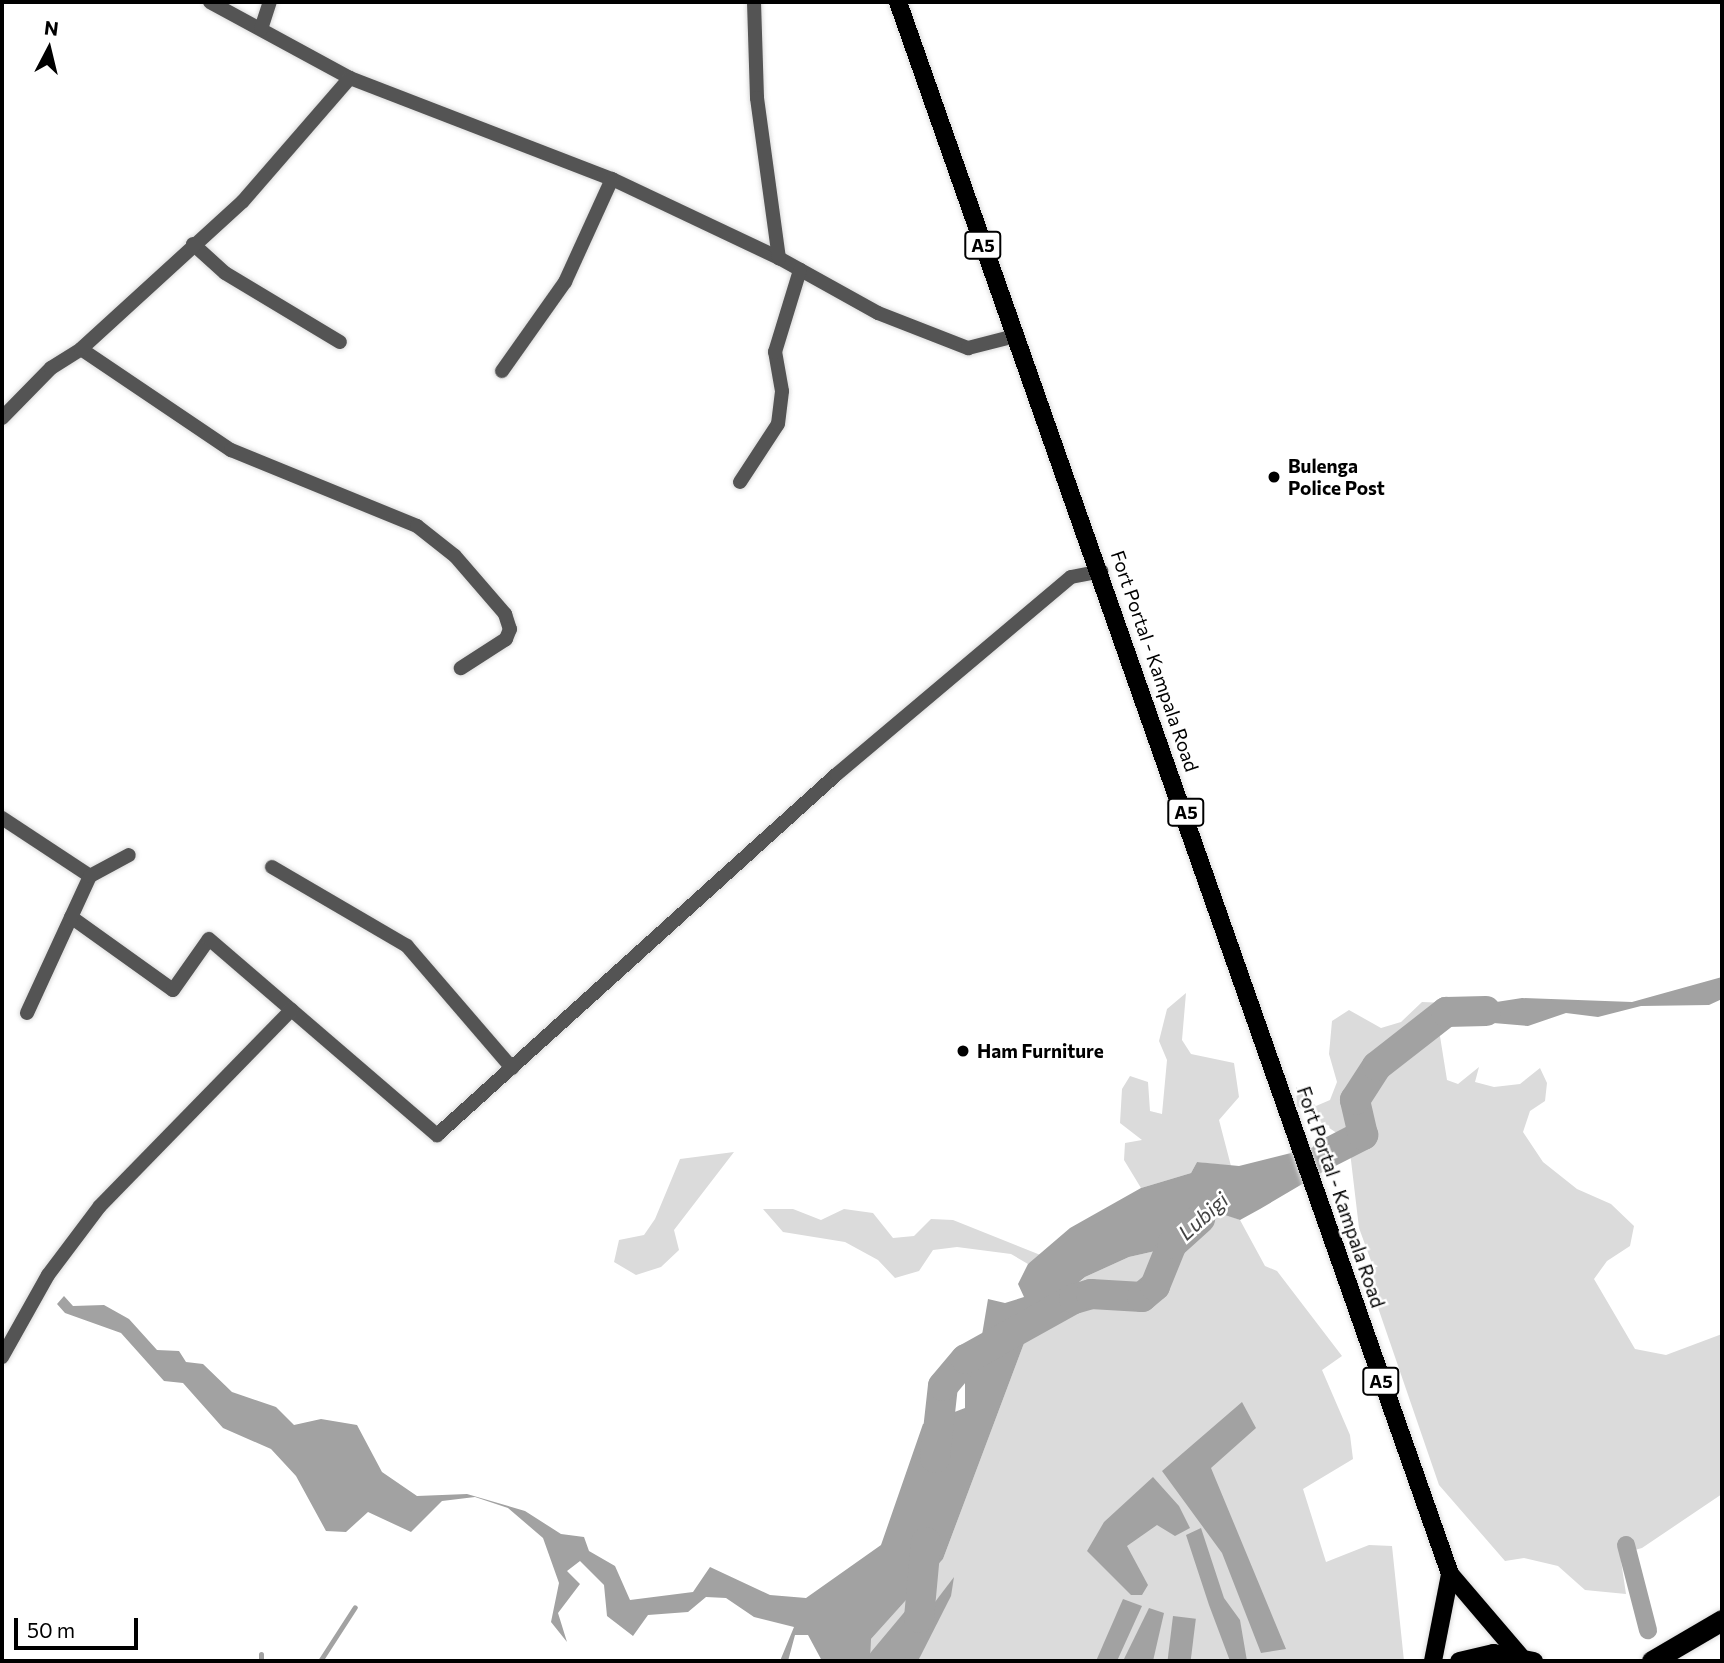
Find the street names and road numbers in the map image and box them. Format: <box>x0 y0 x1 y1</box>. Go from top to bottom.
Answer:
road number: A5 <box>964 230 1002 260</box>
street label: Fort Portal - Kampala Road <box>1106 547 1204 775</box>
road number: A5 <box>1167 798 1205 826</box>
street label: Fort Portal - Kampala Road <box>1292 1083 1390 1311</box>
road number: A5 <box>1362 1366 1400 1396</box>

